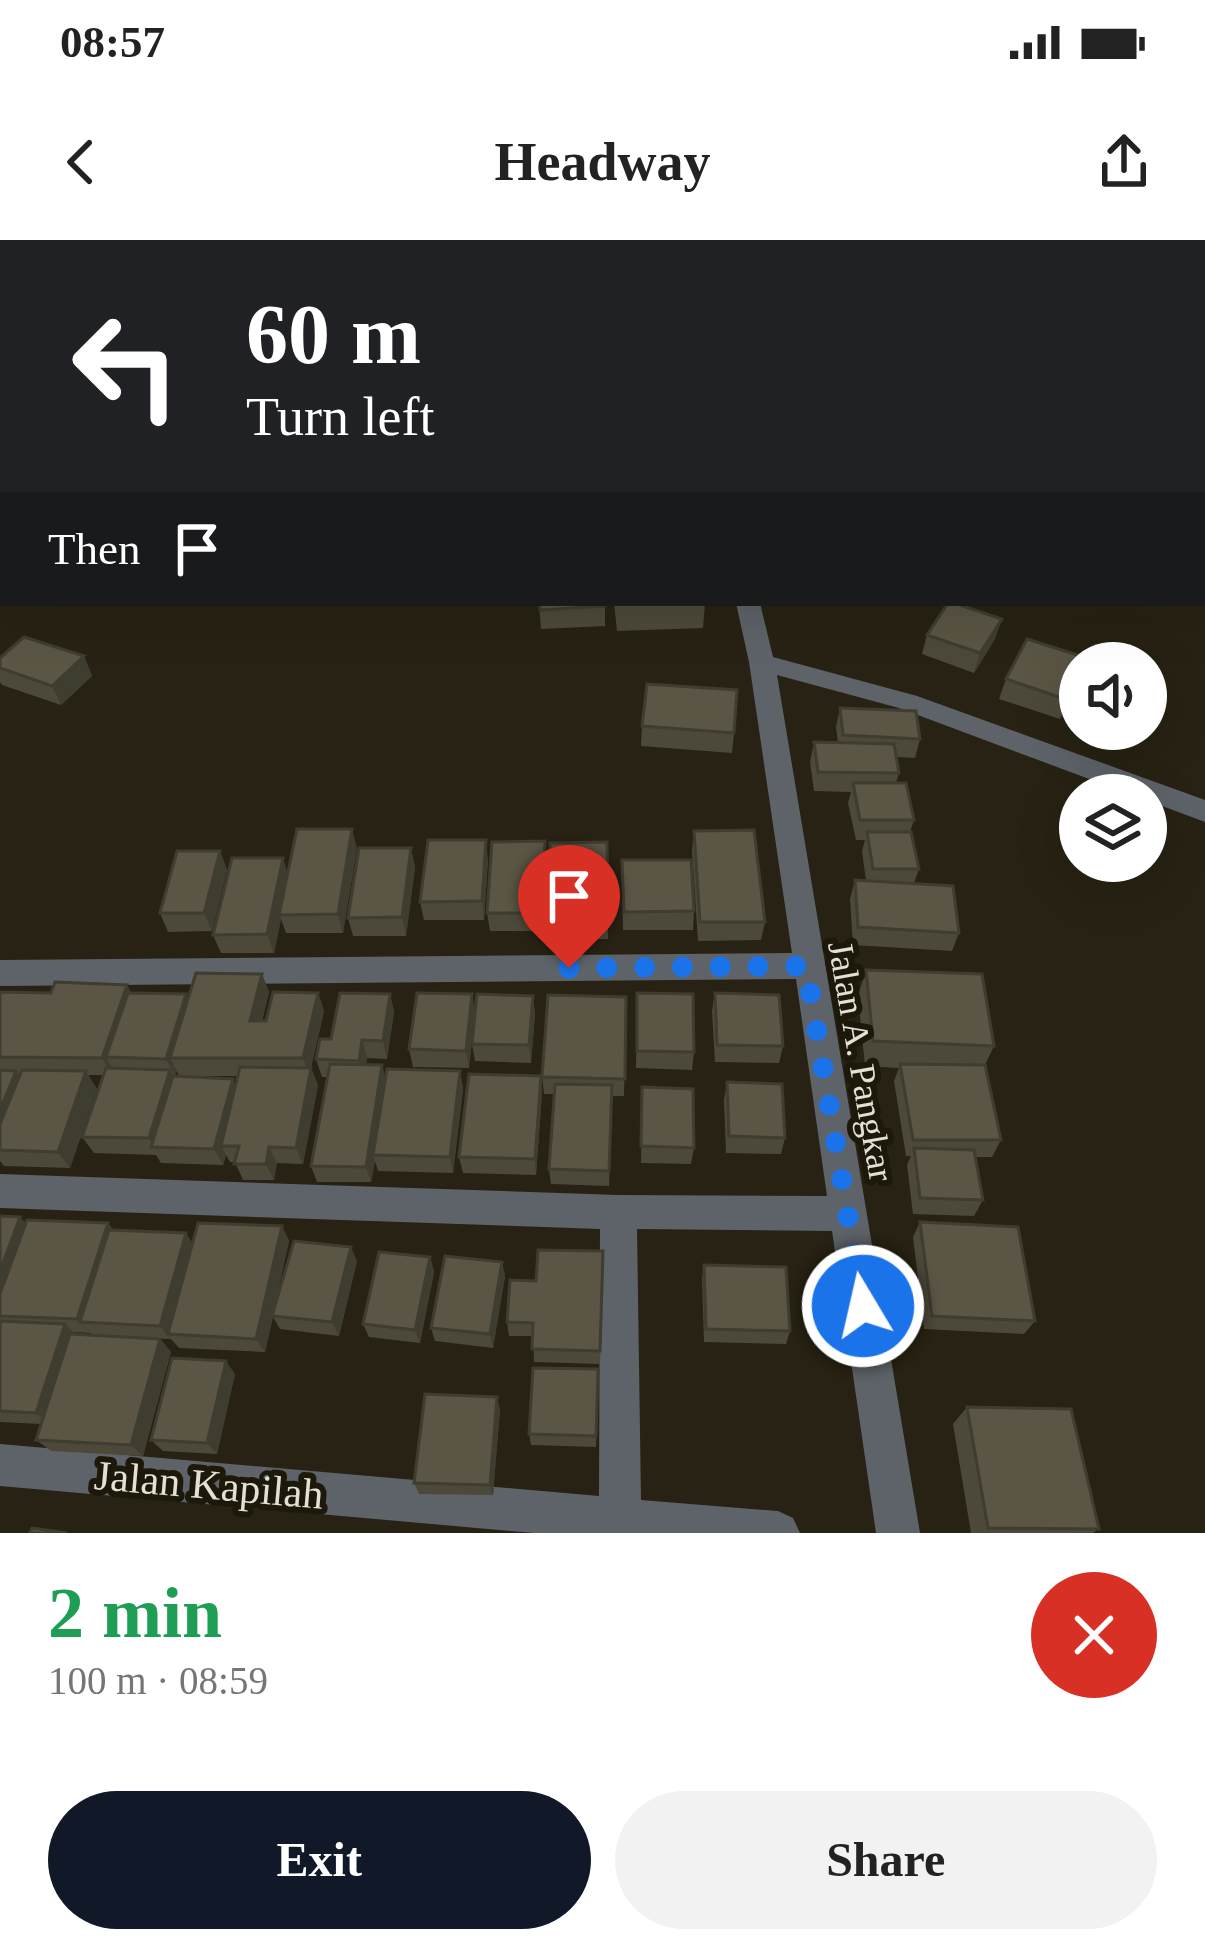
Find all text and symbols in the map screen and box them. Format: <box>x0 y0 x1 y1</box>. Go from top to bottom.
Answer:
text: 08:57 <box>60 17 165 67</box>
icon: back <box>48 129 114 195</box>
icon: share <box>1091 129 1157 195</box>
text: Headway <box>495 132 711 192</box>
icon: left <box>48 288 204 444</box>
text: 60 m <box>246 288 421 381</box>
text: Turn left <box>246 387 435 447</box>
icon: arrive <box>164 516 230 582</box>
text: Then <box>48 524 140 574</box>
map controls <box>1059 642 1167 882</box>
button: sound <box>1059 642 1167 750</box>
button: layers <box>1059 774 1167 882</box>
pin <box>518 845 620 968</box>
icon: arrive <box>536 863 602 929</box>
street label: Jalan A. Pangkar <box>820 938 902 1184</box>
position arrow <box>800 1243 926 1369</box>
street label: Jalan Kapilah <box>92 1452 325 1518</box>
button: close <box>1031 1572 1157 1698</box>
text: 2 min <box>48 1573 222 1653</box>
text: 100 m · 08:59 <box>48 1659 268 1702</box>
button: Exit <box>48 1791 591 1929</box>
button: Share <box>615 1791 1157 1929</box>

